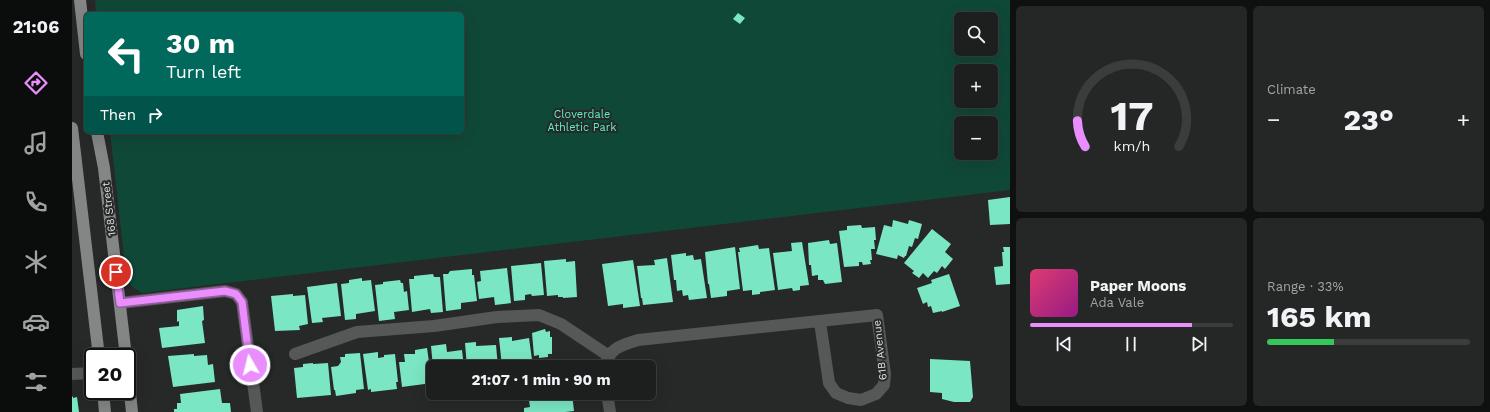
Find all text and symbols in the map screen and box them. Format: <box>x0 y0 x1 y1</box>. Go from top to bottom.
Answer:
map controls <box>954 12 998 160</box>
button: search <box>954 12 998 56</box>
text: 21:06 <box>13 16 59 37</box>
text: 30 m <box>166 27 235 60</box>
icon: left <box>100 28 152 80</box>
text: Turn left <box>166 61 241 82</box>
button: + <box>954 64 998 108</box>
icon: directions <box>22 69 50 97</box>
text: Climate <box>1267 82 1316 97</box>
text: 17 <box>1110 91 1153 140</box>
text: 23° <box>1343 102 1394 137</box>
icon: right <box>144 104 166 126</box>
text: Then <box>100 106 136 124</box>
text: − <box>1267 107 1280 132</box>
text: + <box>1457 107 1470 132</box>
park label: Cloverdale Athletic Park <box>548 108 616 134</box>
button: − <box>954 116 998 160</box>
icon: music <box>22 129 50 157</box>
text: km/h <box>1113 138 1150 154</box>
street label: 168 Street <box>99 181 119 237</box>
icon: phone <box>22 188 50 216</box>
icon: climate <box>22 248 50 276</box>
pin <box>99 255 133 289</box>
icon: arrive <box>105 261 127 283</box>
text: Paper Moons <box>1090 277 1186 295</box>
text: Range · 33% <box>1267 279 1344 294</box>
text: Ada Vale <box>1090 295 1144 310</box>
text: 165 km <box>1267 299 1371 334</box>
icon: car <box>22 308 50 336</box>
street label: 61B Avenue <box>870 319 890 381</box>
icon: previous <box>1053 333 1075 355</box>
icon: pause <box>1120 333 1142 355</box>
icon: next <box>1188 333 1210 355</box>
position arrow <box>229 344 271 386</box>
speed limit sign: 20 <box>84 348 136 400</box>
icon: filters <box>22 368 50 396</box>
text: 21:07 · 1 min · 90 m <box>471 371 611 389</box>

